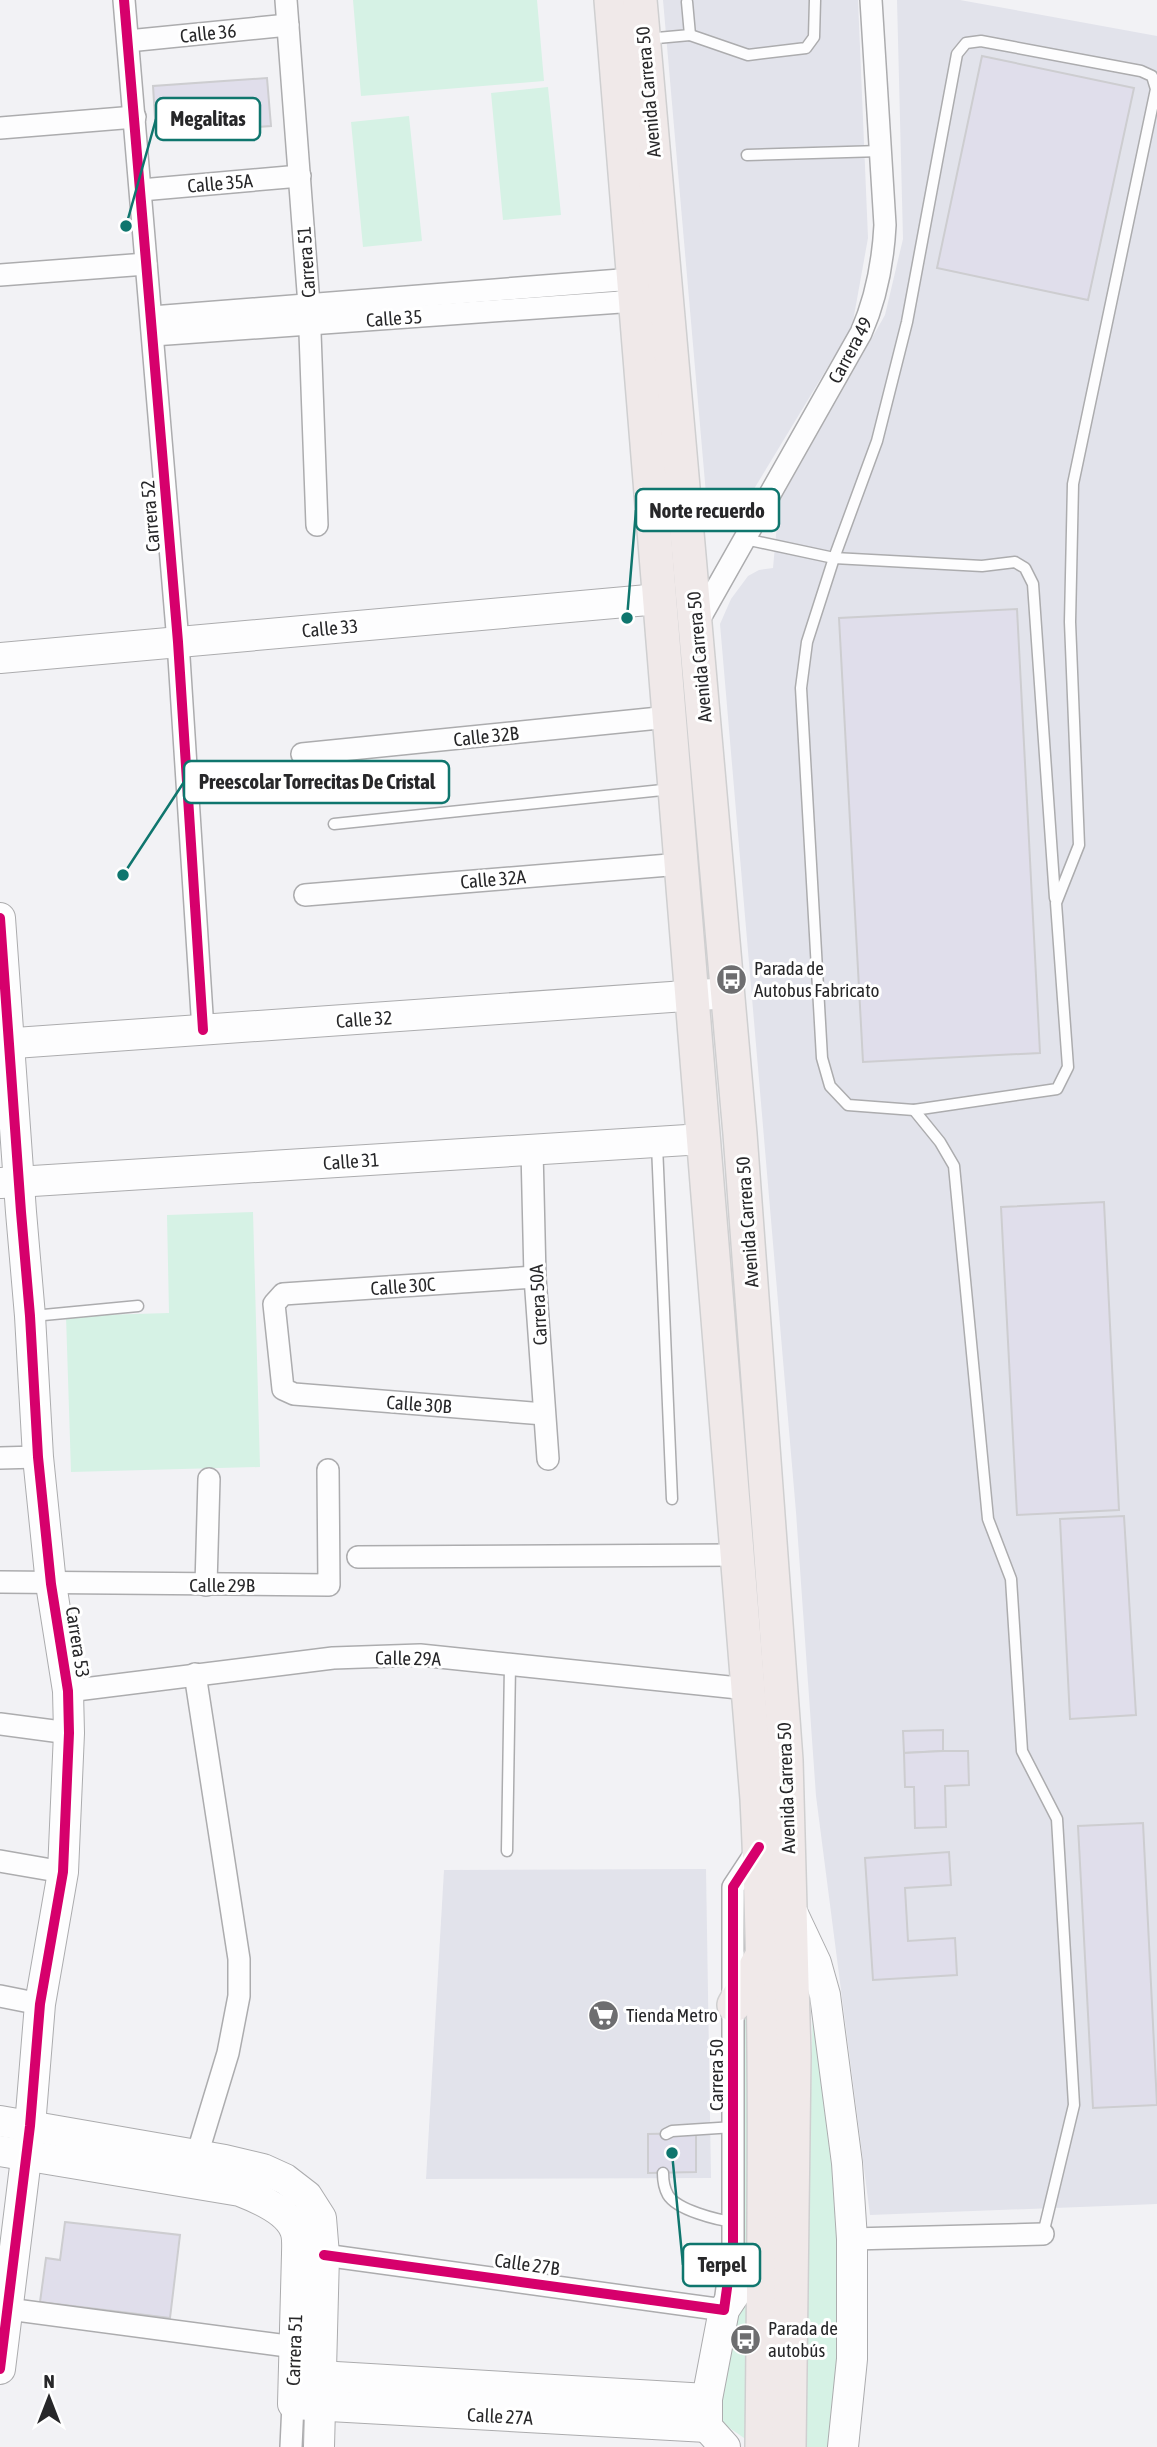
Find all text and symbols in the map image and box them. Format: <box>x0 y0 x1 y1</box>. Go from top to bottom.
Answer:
street label: Calle 36 <box>179 19 237 47</box>
street label: Avenida Carrera 50 <box>631 26 665 158</box>
callout: Megalitas <box>156 98 260 140</box>
text: Megalitas <box>170 106 246 130</box>
street label: Calle 35A <box>186 169 254 197</box>
street label: Carrera 51 <box>293 225 319 299</box>
street label: Calle 35 <box>365 305 423 331</box>
street label: Carrera 49 <box>823 313 877 387</box>
street label: Carrera 52 <box>136 479 164 553</box>
callout: Norte recuerdo <box>636 489 779 531</box>
text: Norte recuerdo <box>649 498 765 522</box>
street label: Avenida Carrera 50 <box>682 591 716 723</box>
street label: Calle 33 <box>301 615 359 641</box>
street label: Calle 32B <box>452 722 520 750</box>
callout: Preescolar Torrecitas De Cristal <box>184 761 449 803</box>
text: Preescolar Torrecitas De Cristal <box>199 769 436 793</box>
street label: Calle 32A <box>459 865 527 893</box>
place label: Parada de Autobus Fabricato <box>754 957 879 1001</box>
bus stop icon: Parada de Autobus Fabricato <box>714 962 748 996</box>
street label: Calle 32 <box>335 1006 393 1032</box>
street label: Calle 31 <box>322 1148 380 1174</box>
street label: Avenida Carrera 50 <box>731 1156 763 1288</box>
street label: Carrera 50A <box>525 1263 551 1346</box>
street label: Calle 30C <box>370 1273 437 1299</box>
street label: Calle 30B <box>386 1391 452 1417</box>
street label: Calle 29B <box>189 1574 255 1596</box>
street label: Carrera 53 <box>62 1605 94 1679</box>
street label: Calle 29A <box>375 1646 442 1670</box>
street label: Avenida Carrera 50 <box>773 1722 799 1854</box>
supermarket icon: Tienda Metro <box>586 1998 620 2032</box>
place label: Tienda Metro <box>626 2004 718 2026</box>
street label: Carrera 50 <box>705 2039 727 2111</box>
callout: Terpel <box>683 2244 760 2286</box>
street label: Calle 27B <box>493 2249 561 2279</box>
text: Terpel <box>698 2252 747 2276</box>
street label: Carrera 51 <box>282 2314 306 2386</box>
place label: Parada de autobús <box>768 2317 838 2361</box>
bus stop icon: Parada de autobús <box>728 2322 762 2356</box>
north arrow <box>14 2363 84 2433</box>
text: N <box>43 2370 55 2392</box>
street label: Calle 27A <box>467 2403 534 2429</box>

